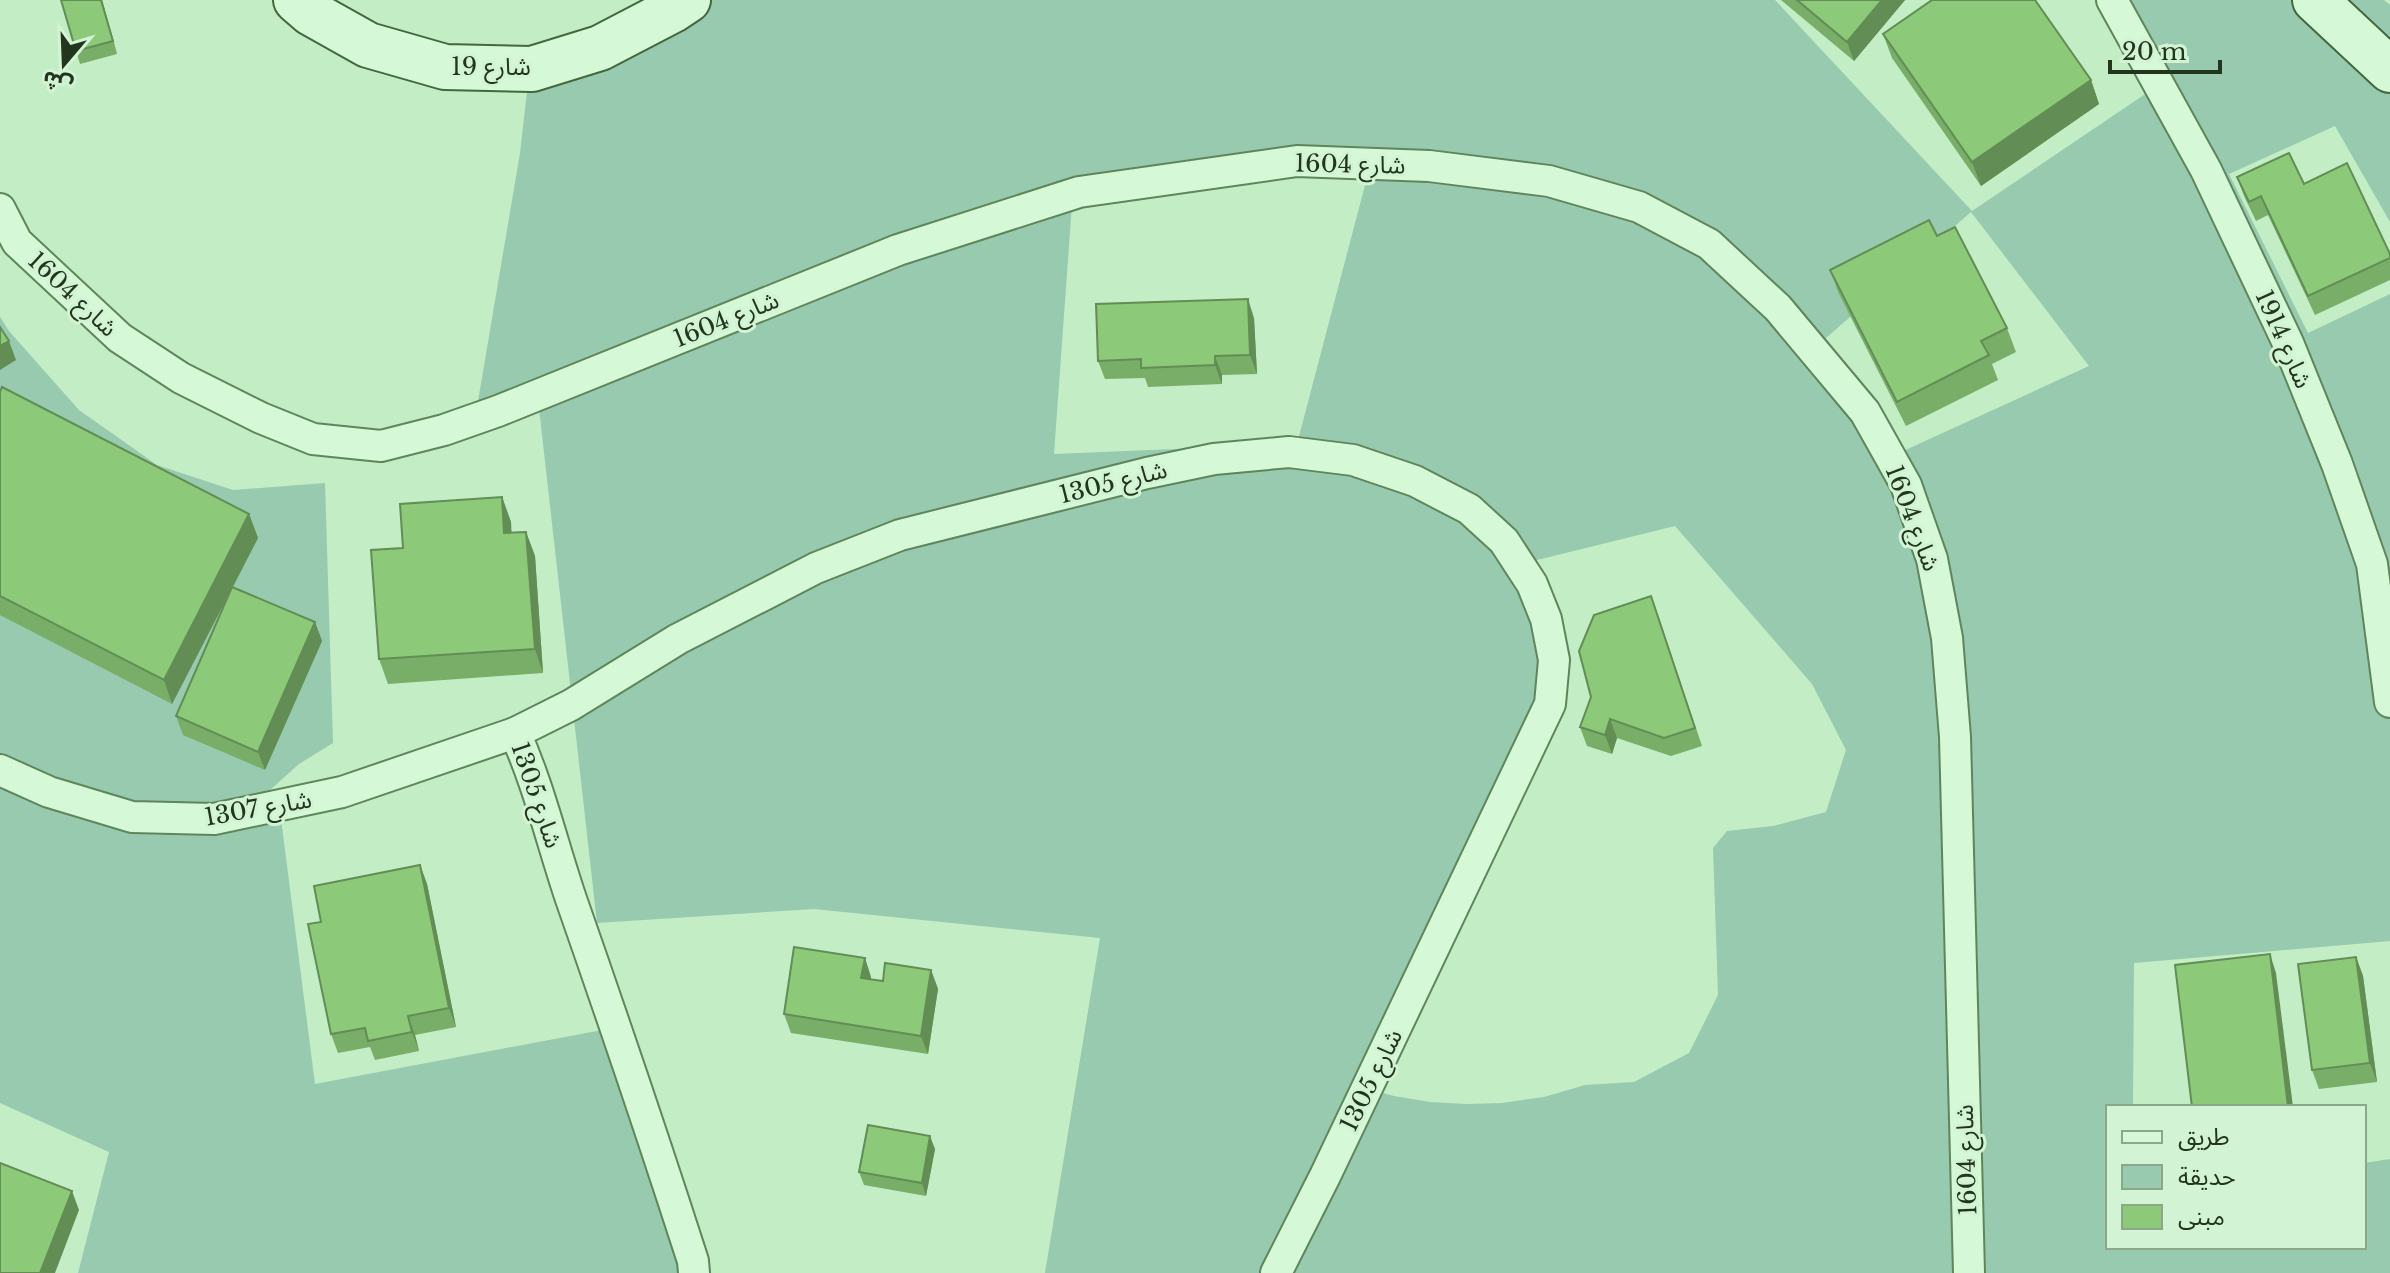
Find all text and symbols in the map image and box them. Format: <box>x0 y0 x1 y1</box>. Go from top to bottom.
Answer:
north arrow <box>24 24 104 104</box>
scale bar <box>2110 24 2220 74</box>
text: 20 m <box>2122 37 2187 66</box>
street label: شارع 19 <box>451 52 531 84</box>
text: ش <box>39 65 76 100</box>
street label: شارع 1604 <box>1294 149 1406 182</box>
street label: شارع 1604 <box>20 246 123 345</box>
street label: شارع 1604 <box>669 285 784 356</box>
street label: شارع 1914 <box>2247 285 2319 394</box>
street label: شارع 1305 <box>1056 455 1171 512</box>
street label: شارع 1604 <box>1877 461 1946 576</box>
street label: شارع 1305 <box>503 738 569 853</box>
street label: شارع 1307 <box>202 784 314 835</box>
street label: شارع 1305 <box>1334 1024 1411 1137</box>
street label: شارع 1604 <box>1950 1104 1985 1216</box>
legend <box>2106 1105 2366 1249</box>
text: طريق <box>2178 1122 2230 1152</box>
text: حديقة <box>2178 1162 2236 1191</box>
text: مبنى <box>2178 1202 2225 1231</box>

